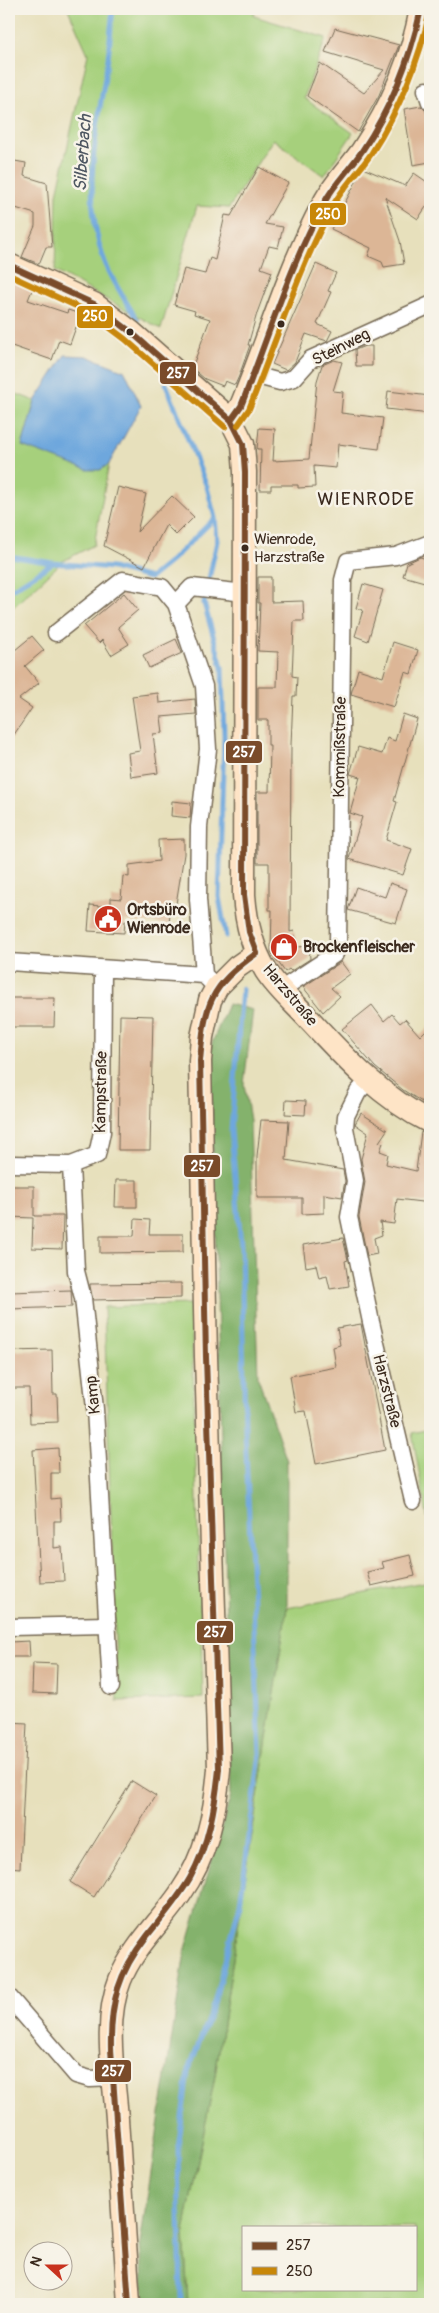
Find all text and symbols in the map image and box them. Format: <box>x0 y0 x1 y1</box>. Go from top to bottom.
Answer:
water label: Silberbach <box>69 112 97 192</box>
line badge: 250 <box>309 202 347 226</box>
text: 250 <box>316 206 341 223</box>
line badge: 250 <box>76 305 114 329</box>
text: 250 <box>83 308 108 325</box>
unlabelled marker <box>276 319 286 329</box>
street label: Steinweg <box>309 324 373 370</box>
unlabelled marker <box>125 327 135 337</box>
line badge: 257 <box>159 361 197 385</box>
text: 257 <box>167 365 190 382</box>
district label: WIENRODE <box>317 487 415 511</box>
place label: Wienrode, Harzstraße <box>254 530 325 567</box>
marker: Wienrode, Harzstraße <box>240 543 250 553</box>
street label: Kommißstraße <box>329 696 351 798</box>
line badge: 257 <box>225 740 263 764</box>
text: 257 <box>233 744 256 761</box>
place label: Ortsbüro Wienrode <box>127 900 191 938</box>
public building icon: Ortsbüro Wienrode <box>93 904 123 934</box>
shop icon: Brockenfleischer <box>269 932 299 962</box>
place label: Brockenfleischer <box>303 937 415 957</box>
street label: Harzstraße <box>258 960 322 1030</box>
street label: Kampstraße <box>90 1051 112 1133</box>
line badge: 257 <box>183 1154 221 1178</box>
text: 257 <box>191 1158 214 1175</box>
street label: Harzstraße <box>368 1352 406 1430</box>
street label: Kamp <box>81 1375 105 1415</box>
line badge: 257 <box>196 1620 234 1644</box>
text: 257 <box>204 1624 227 1641</box>
line badge: 257 <box>94 2059 132 2083</box>
text: 257 <box>102 2063 125 2080</box>
legend <box>242 2226 416 2290</box>
text: 257 <box>286 2236 311 2255</box>
north arrow <box>22 2240 72 2290</box>
text: N <box>27 2254 46 2269</box>
text: 250 <box>286 2262 313 2281</box>

